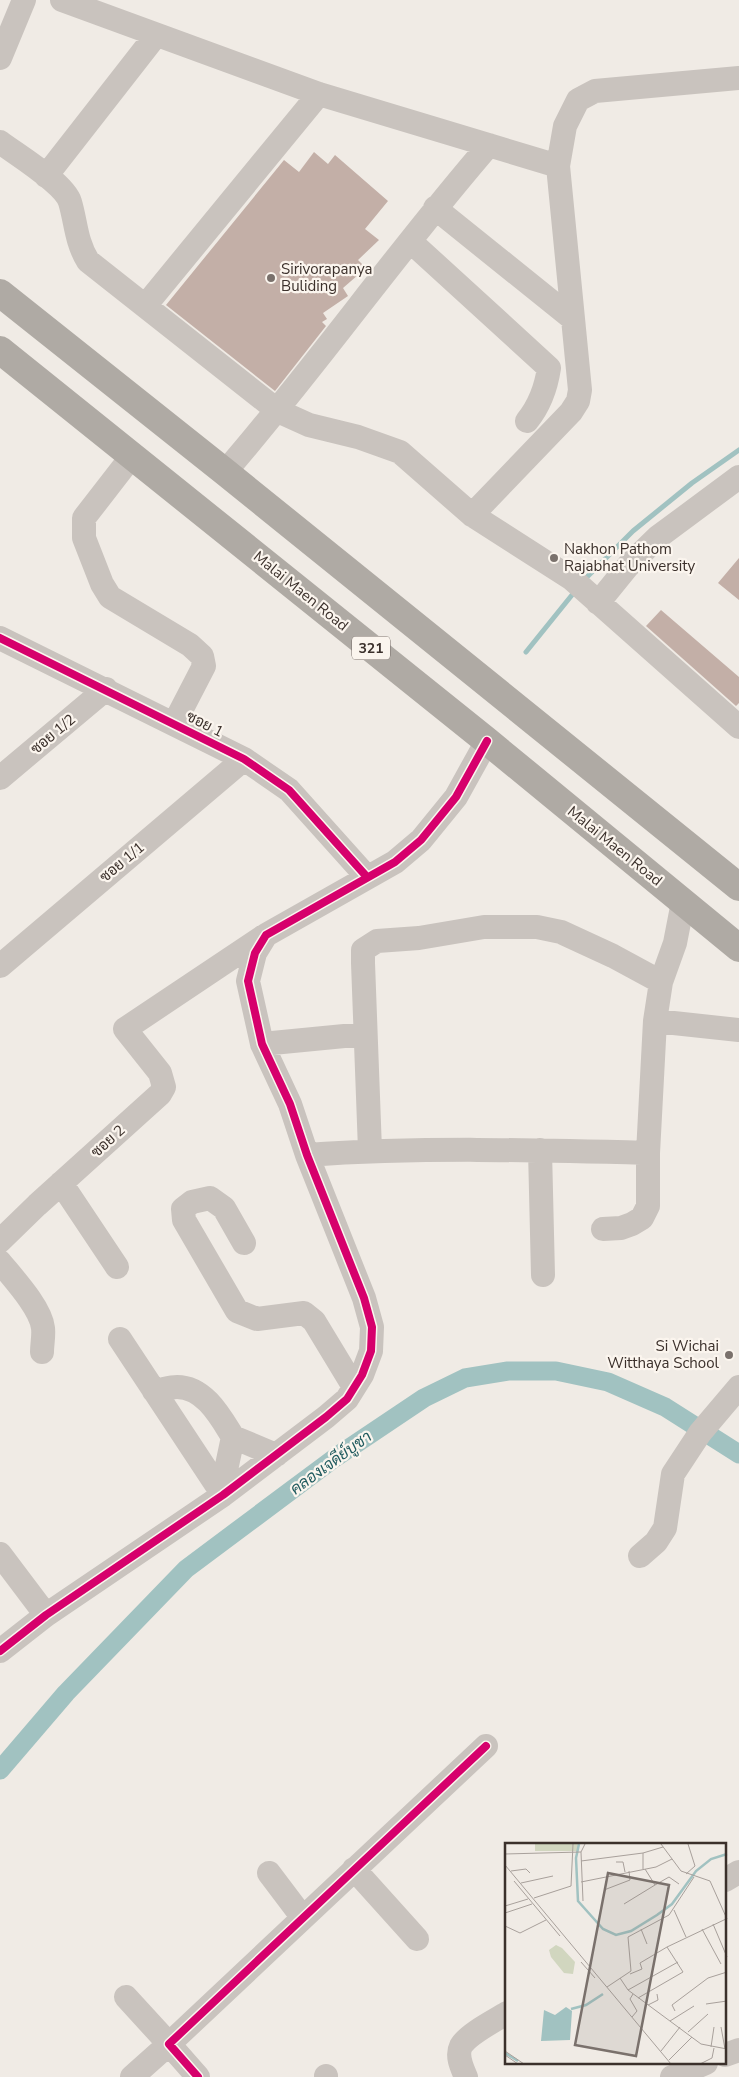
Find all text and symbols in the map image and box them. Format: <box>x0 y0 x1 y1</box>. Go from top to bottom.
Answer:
place label: Sirivorapanya Buliding <box>281 259 372 296</box>
marker: Sirivorapanya Buliding <box>265 272 277 284</box>
place label: Nakhon Pathom Rajabhat University <box>564 539 696 576</box>
street label: Malai Maen Road <box>249 547 353 635</box>
marker: Nakhon Pathom Rajabhat University <box>548 552 560 564</box>
road number: 321 <box>352 636 390 660</box>
street label: ซอย 1 <box>183 706 227 742</box>
street label: ซอย 1/2 <box>26 709 80 759</box>
street label: Malai Maen Road <box>563 802 667 890</box>
street label: ซอย 1/1 <box>95 837 149 887</box>
street label: ซอย 2 <box>87 1120 129 1162</box>
place label: Si Wichai Witthaya School <box>607 1336 720 1373</box>
marker: Si Wichai Witthaya School <box>723 1349 735 1361</box>
water label: คลองเจดีย์บูชา <box>285 1424 376 1500</box>
inset map <box>505 1843 726 2064</box>

